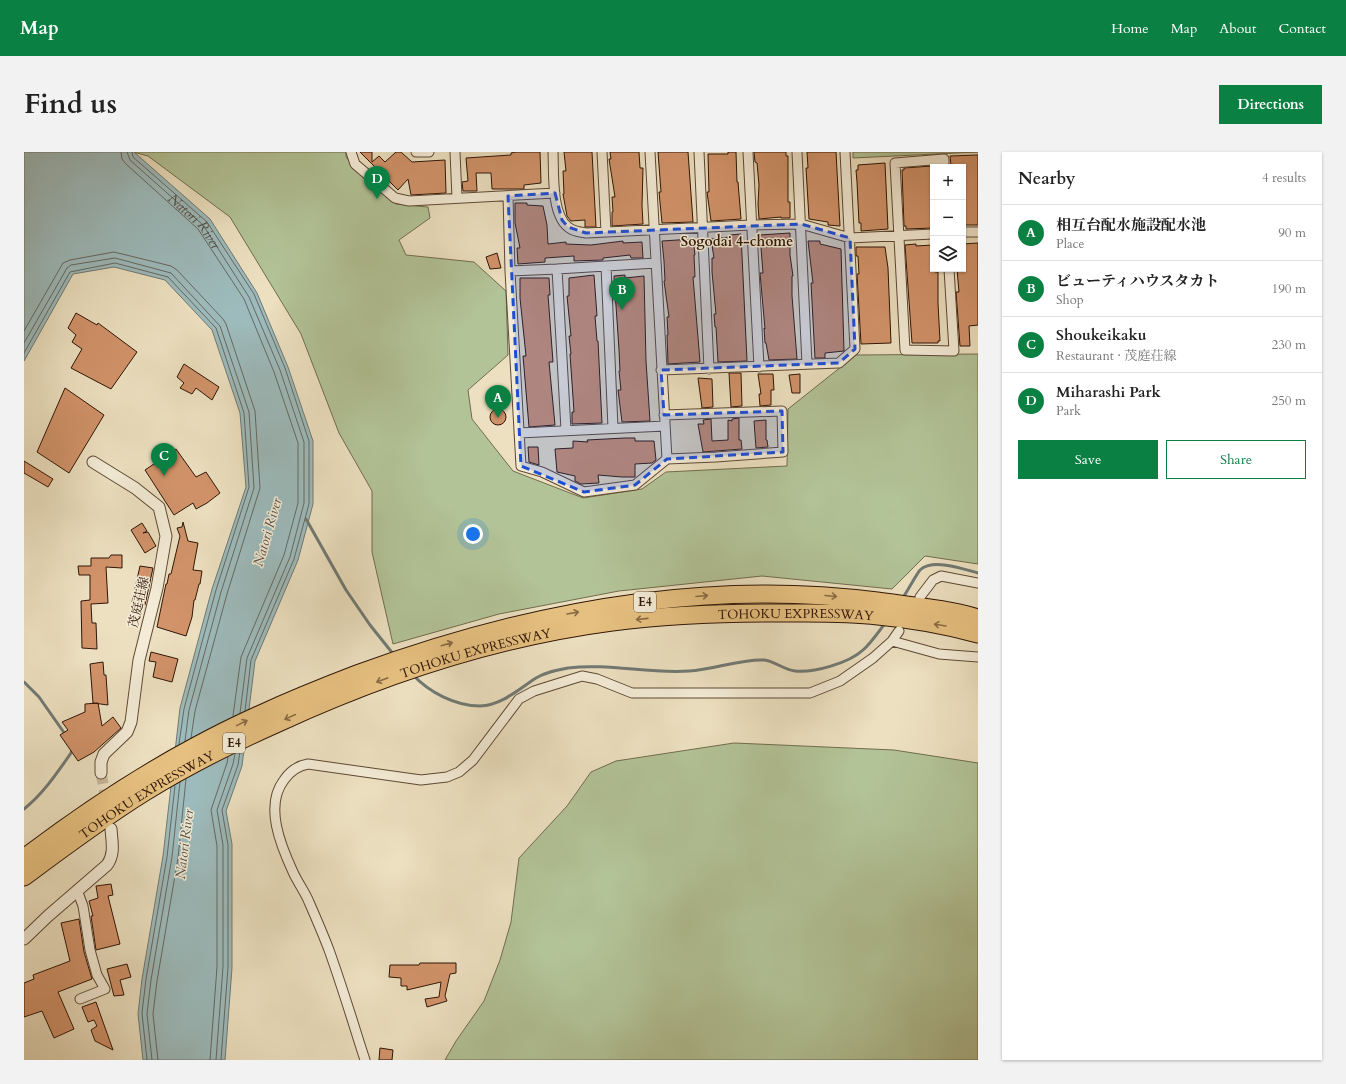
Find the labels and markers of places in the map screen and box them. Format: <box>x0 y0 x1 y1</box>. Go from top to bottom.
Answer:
pin: D <box>364 166 390 199</box>
pin: B <box>609 277 635 310</box>
pin: A <box>485 385 511 418</box>
pin: C <box>151 443 177 476</box>

